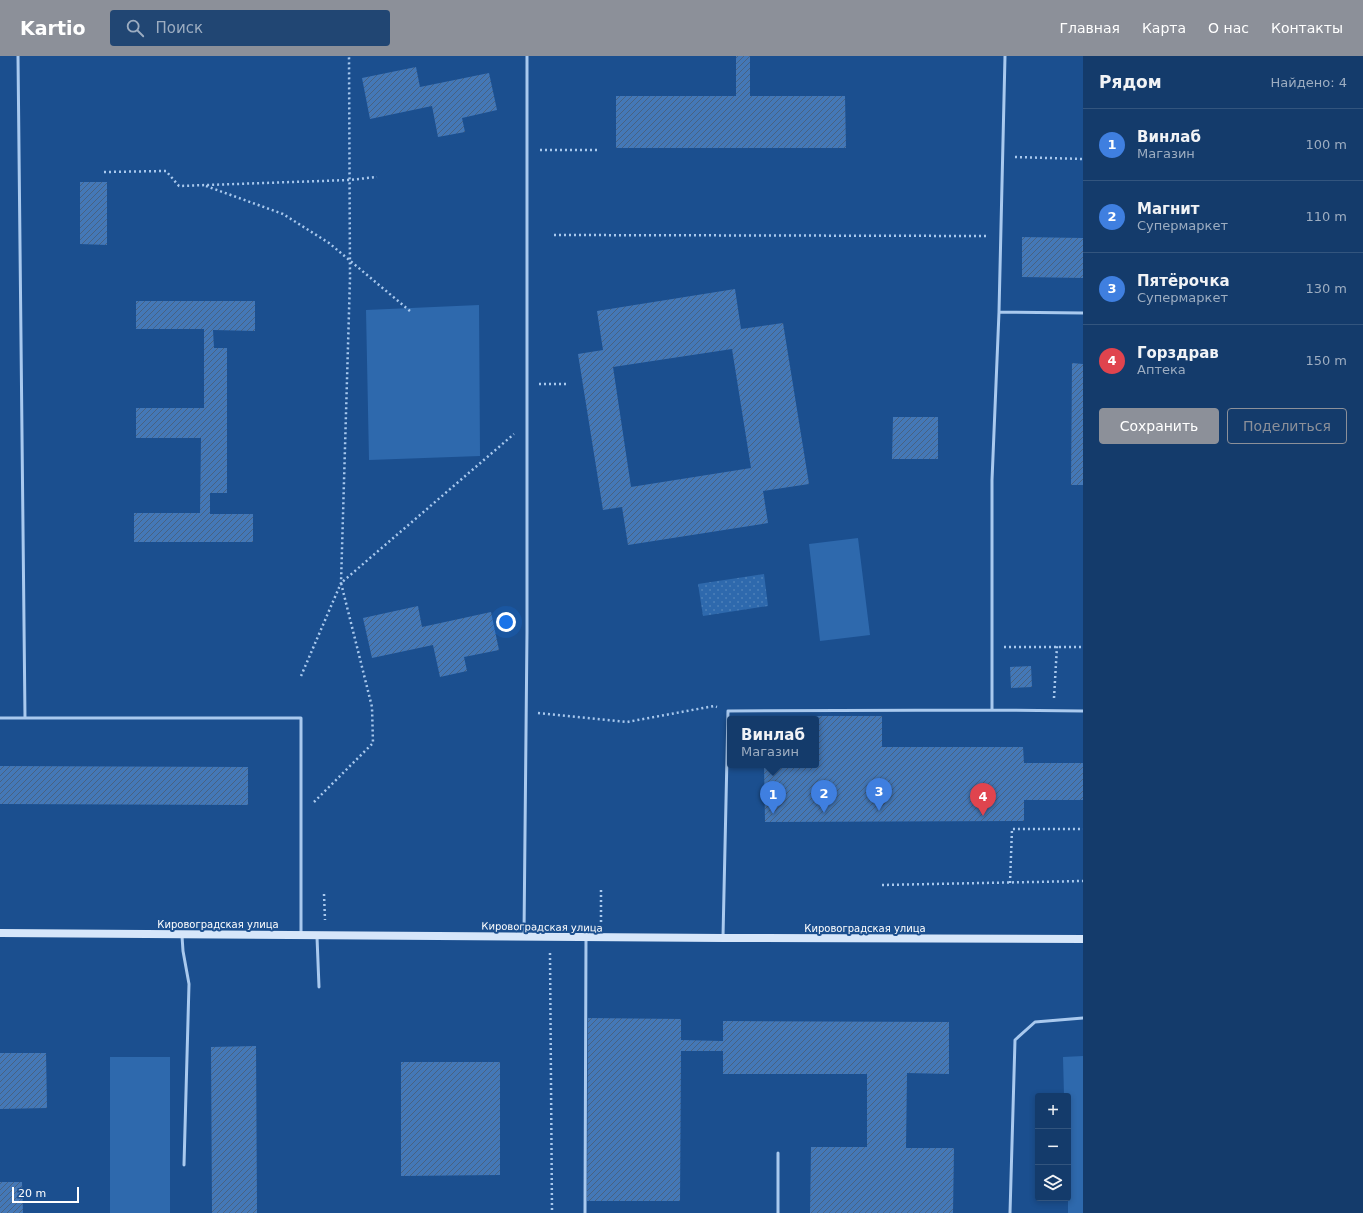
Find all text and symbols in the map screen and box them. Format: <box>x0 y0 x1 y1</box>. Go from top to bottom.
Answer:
search box <box>110 10 390 46</box>
text: Kartio <box>20 17 86 39</box>
icon: search <box>124 17 146 39</box>
text: Поиск <box>156 19 203 37</box>
text: Главная <box>1059 20 1120 36</box>
text: Карта <box>1142 20 1186 36</box>
text: О нас <box>1208 20 1249 36</box>
text: Контакты <box>1271 20 1343 36</box>
text: Рядом <box>1099 72 1162 92</box>
text: Найдено: 4 <box>1271 75 1347 90</box>
text: Винлаб <box>1137 128 1201 146</box>
text: 1 <box>1107 137 1117 152</box>
text: 100 m <box>1305 137 1347 152</box>
text: Магазин <box>1137 146 1195 161</box>
text: Магнит <box>1137 200 1199 218</box>
text: 2 <box>1107 209 1117 224</box>
text: 110 m <box>1305 209 1347 224</box>
text: Супермаркет <box>1137 218 1228 233</box>
text: Пятёрочка <box>1137 272 1230 290</box>
text: 3 <box>1107 281 1117 296</box>
text: 130 m <box>1305 281 1347 296</box>
text: Супермаркет <box>1137 290 1228 305</box>
text: Горздрав <box>1137 344 1219 362</box>
text: 4 <box>1107 353 1117 368</box>
text: 150 m <box>1305 353 1347 368</box>
text: Аптека <box>1137 362 1186 377</box>
button: Сохранить <box>1099 408 1219 444</box>
button: Поделиться <box>1227 408 1347 444</box>
your location <box>496 612 516 632</box>
popup <box>727 716 819 768</box>
text: Винлаб <box>741 726 805 744</box>
text: Магазин <box>741 744 799 759</box>
pin: 3 <box>866 778 892 811</box>
pin: 2 <box>811 780 837 813</box>
pin: 1 <box>760 781 786 814</box>
pin: 4 <box>970 783 996 816</box>
street label: Кировоградская улица <box>157 919 279 930</box>
street label: Кировоградская улица <box>481 920 603 934</box>
street label: Кировоградская улица <box>804 923 926 934</box>
map controls <box>1035 1093 1071 1201</box>
button: + <box>1035 1093 1071 1129</box>
button: − <box>1035 1129 1071 1165</box>
button: layers <box>1035 1165 1071 1201</box>
scale bar <box>12 1185 79 1204</box>
text: 20 m <box>18 1187 46 1200</box>

